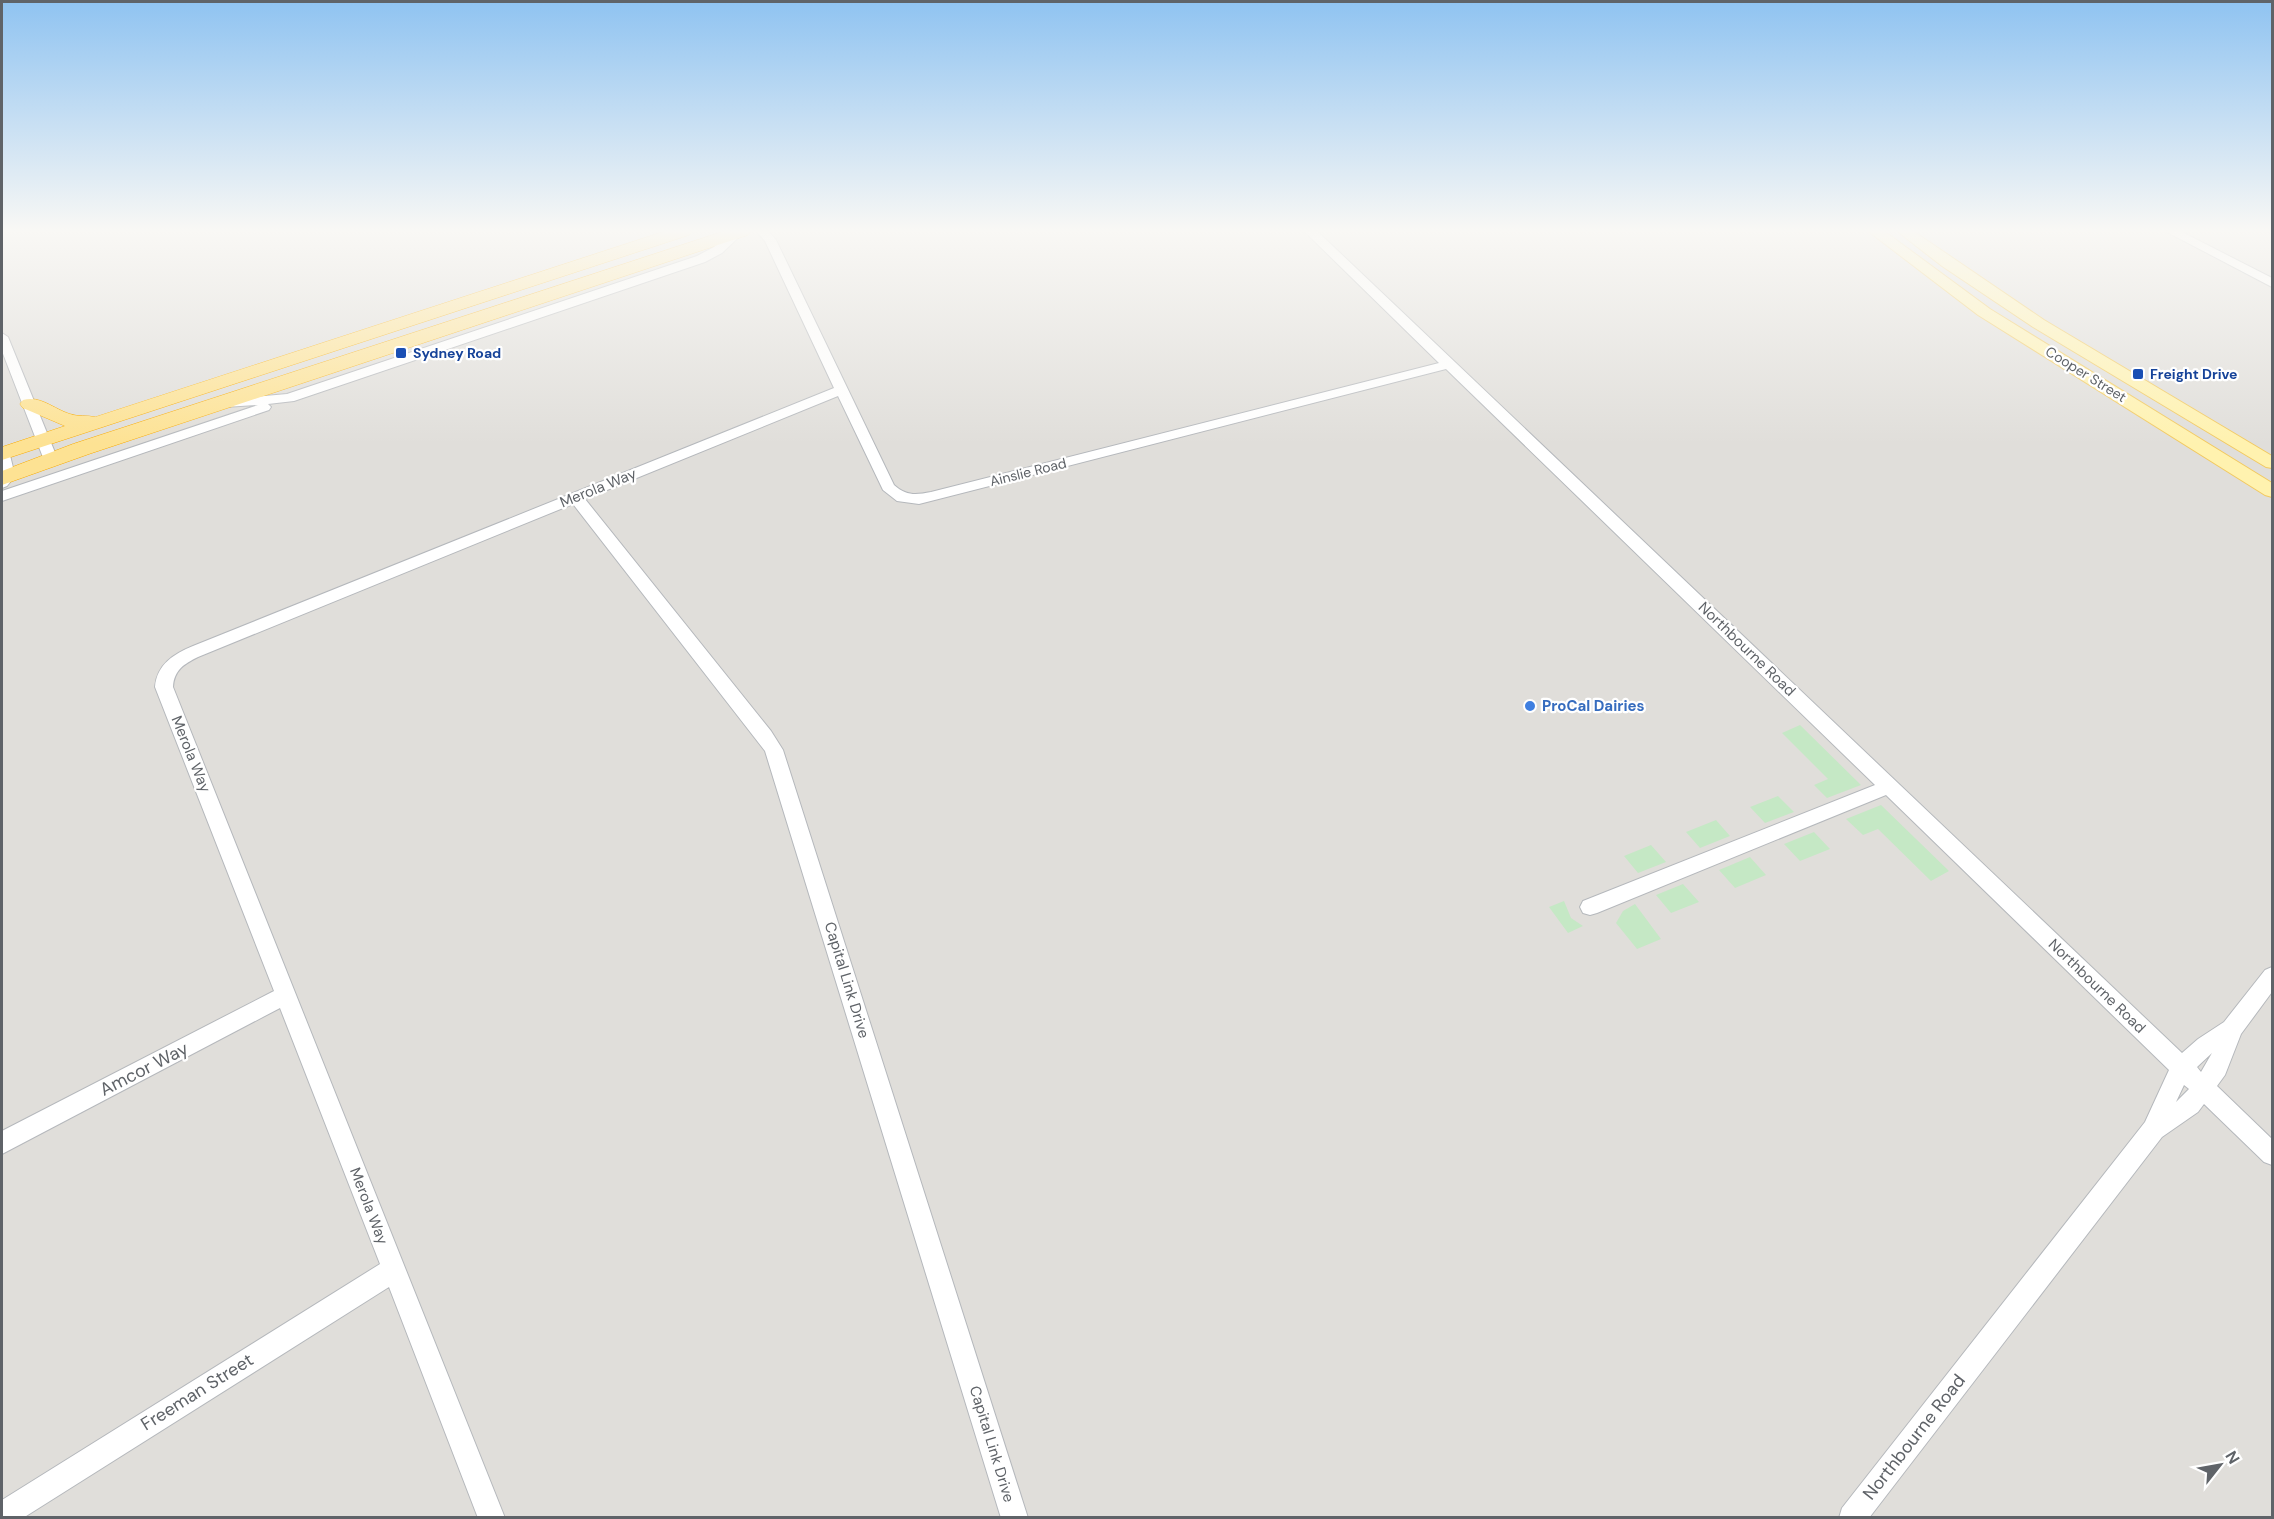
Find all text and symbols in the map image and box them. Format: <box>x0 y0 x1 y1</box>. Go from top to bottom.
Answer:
street label: Cooper Street <box>2042 342 2130 406</box>
place label: Sydney Road <box>413 344 501 362</box>
marker: Sydney Road <box>394 346 408 360</box>
place label: Freight Drive <box>2150 365 2237 383</box>
marker: Freight Drive <box>2131 367 2145 381</box>
street label: Ainslie Road <box>988 454 1068 490</box>
street label: Merola Way <box>557 463 640 512</box>
street label: Northbourne Road <box>1694 597 1800 701</box>
place label: ProCal Dairies <box>1542 696 1645 716</box>
marker: ProCal Dairies <box>1523 699 1537 713</box>
street label: Merola Way <box>167 713 216 796</box>
street label: Capital Link Drive <box>820 919 874 1041</box>
street label: Northbourne Road <box>2044 934 2150 1038</box>
street label: Amcor Way <box>96 1036 192 1102</box>
street label: Merola Way <box>345 1165 393 1248</box>
street label: Freeman Street <box>136 1348 258 1436</box>
street label: Northbourne Road <box>1857 1369 1971 1505</box>
street label: Capital Link Drive <box>965 1383 1019 1505</box>
north arrow <box>2190 1435 2250 1495</box>
text: N <box>2220 1447 2244 1468</box>

